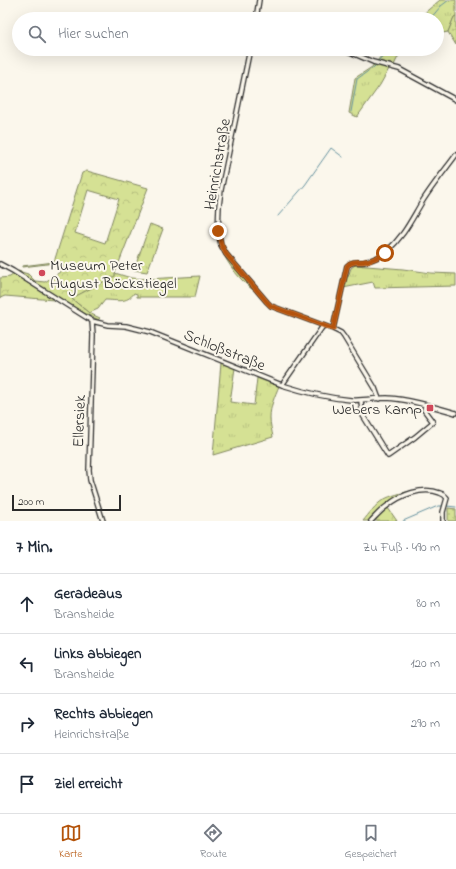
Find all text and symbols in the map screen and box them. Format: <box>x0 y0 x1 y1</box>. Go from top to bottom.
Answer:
search box <box>12 12 444 56</box>
icon: search <box>26 23 48 45</box>
text: Hier suchen <box>58 23 129 45</box>
street label: Heinrichstraße <box>198 116 238 212</box>
route end <box>209 222 227 240</box>
route start <box>376 244 394 262</box>
place label: Museum Peter August Böckstiegel <box>50 254 177 296</box>
marker: Museum Peter August Böckstiegel <box>37 268 47 278</box>
street label: Schloßstraße <box>180 324 270 378</box>
street label: Ellersiek <box>67 393 93 448</box>
place label: Webers Kamp <box>332 398 422 422</box>
marker: Webers Kamp <box>425 403 435 413</box>
scale bar <box>12 493 121 512</box>
text: 200 m <box>18 494 44 510</box>
text: 7 Min. <box>16 535 52 560</box>
text: Zu Fuß · 490 m <box>363 538 440 557</box>
text: Geradeaus <box>54 583 122 605</box>
icon: ahead <box>16 593 38 615</box>
text: 80 m <box>416 594 440 613</box>
text: Bransheide <box>54 605 114 624</box>
text: Links abbiegen <box>54 643 141 665</box>
icon: left <box>16 653 38 675</box>
text: 120 m <box>410 654 440 673</box>
text: Bransheide <box>54 665 114 684</box>
text: Rechts abbiegen <box>54 703 153 725</box>
icon: right <box>16 713 38 735</box>
text: 290 m <box>411 714 440 733</box>
text: Heinrichstraße <box>54 725 129 744</box>
icon: arrive <box>16 773 38 795</box>
text: Ziel erreicht <box>54 773 122 795</box>
tab: Karte <box>59 822 82 862</box>
tab: Route <box>200 822 227 862</box>
tab: Gespeichert <box>345 822 397 862</box>

